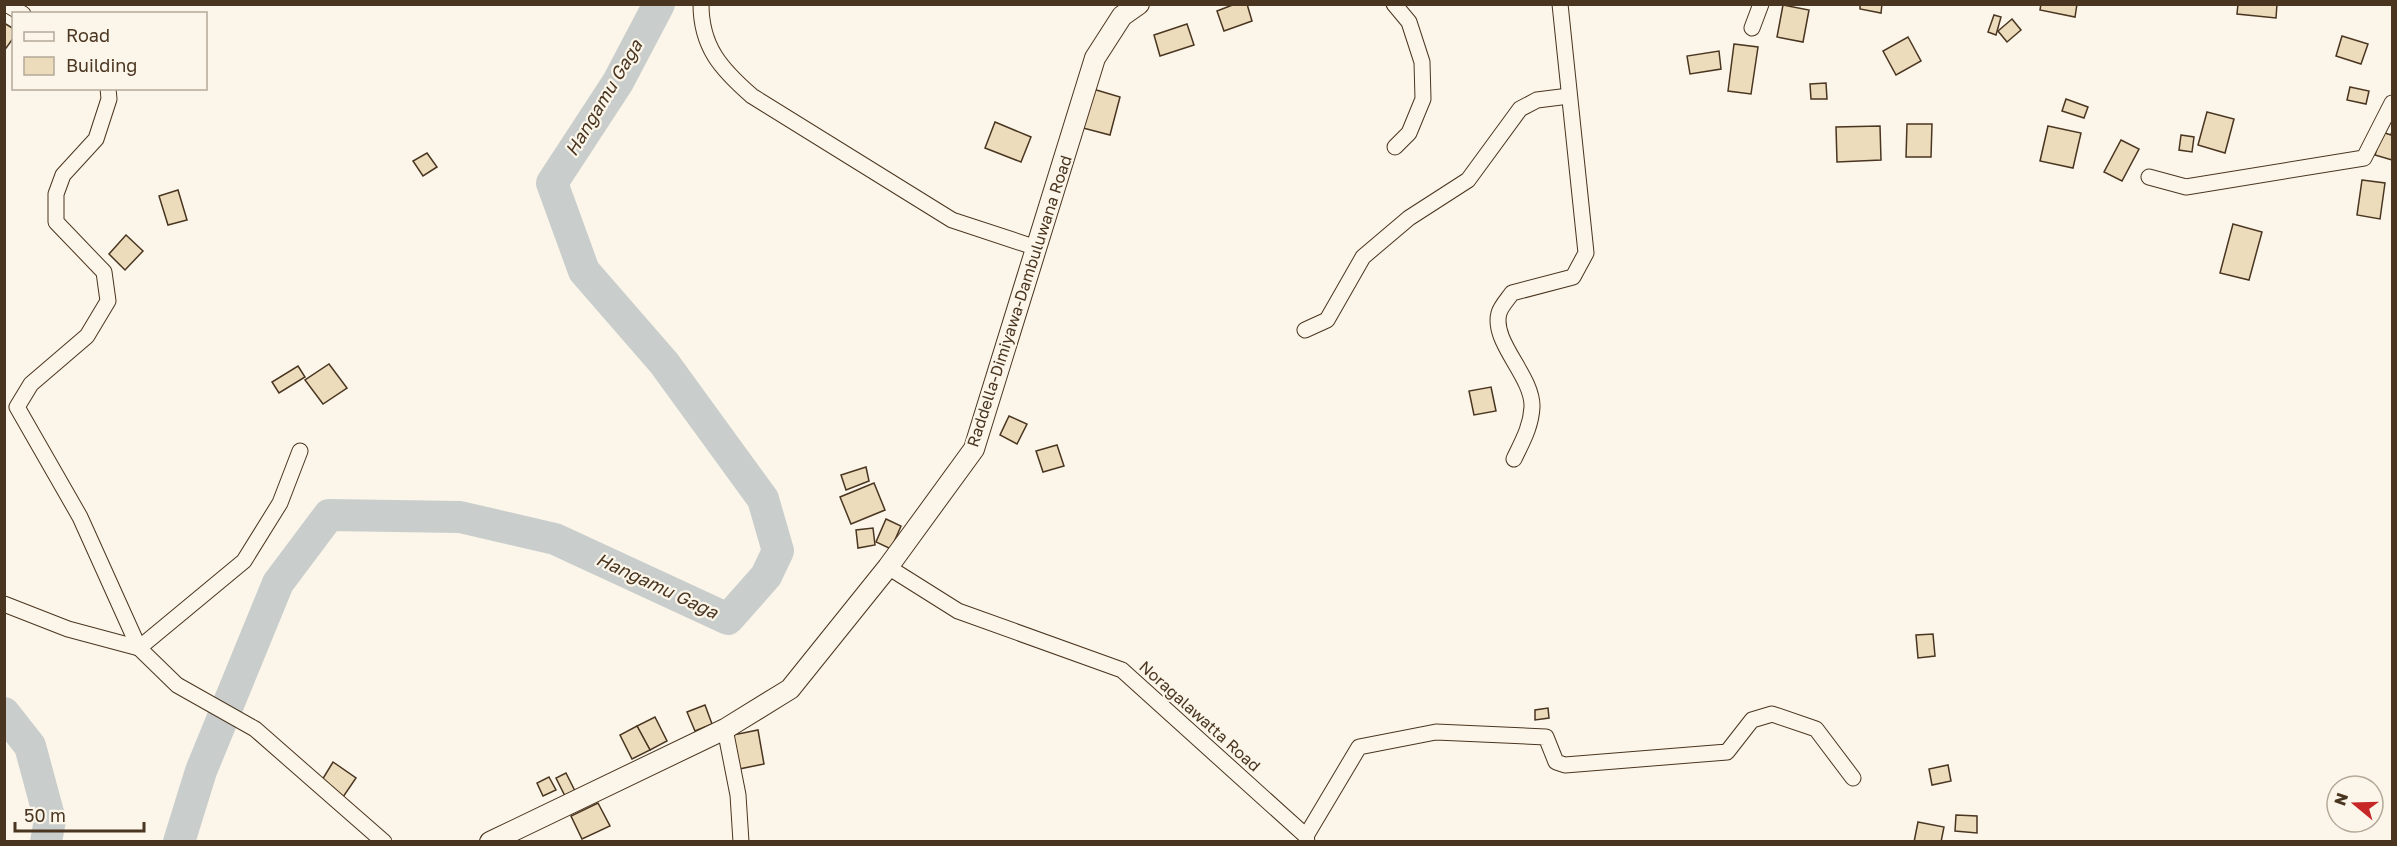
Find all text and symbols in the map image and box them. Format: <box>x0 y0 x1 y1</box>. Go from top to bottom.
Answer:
legend <box>12 12 207 90</box>
text: Road <box>66 24 110 46</box>
water label: Hangamu Gaga <box>560 35 647 160</box>
text: Building <box>66 54 137 76</box>
street label: Raddella-Dimiyawa-Dambuluwana Road <box>962 153 1076 449</box>
water label: Hangamu Gaga <box>593 547 722 623</box>
street label: Noragalawatta Road <box>1135 656 1265 776</box>
north arrow <box>2325 774 2385 834</box>
text: N <box>2329 790 2352 808</box>
scale bar <box>15 795 144 833</box>
text: 50 m <box>24 804 66 826</box>

